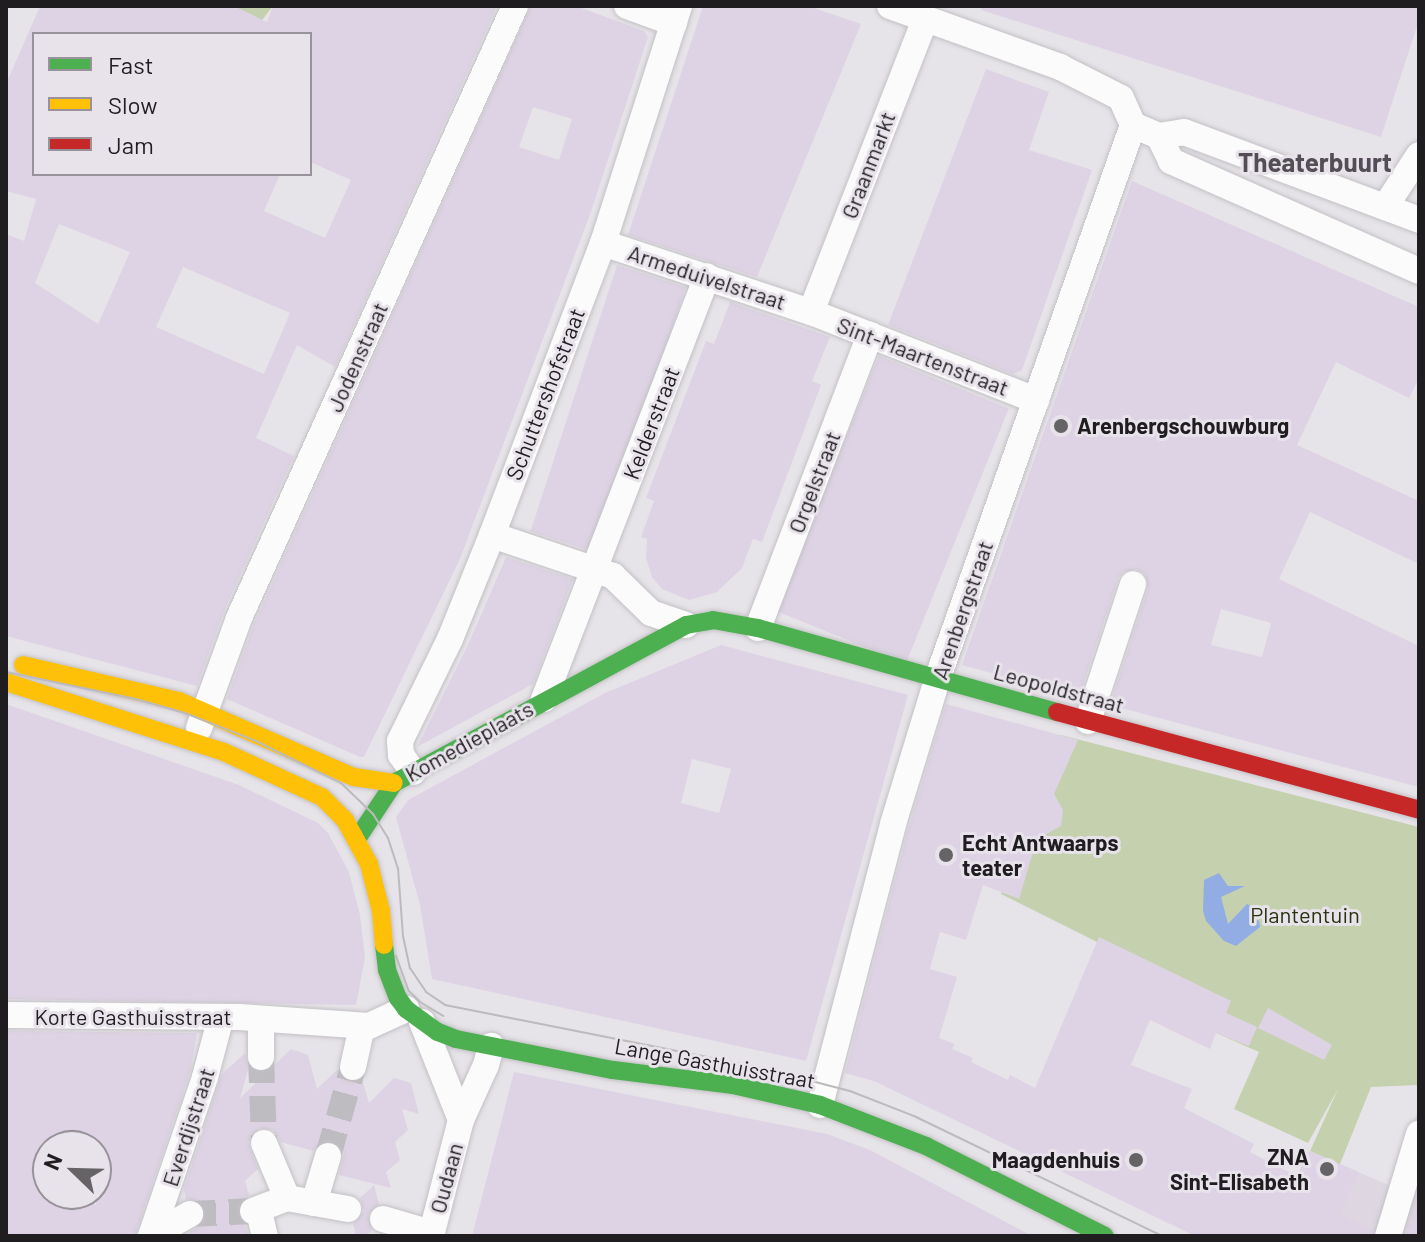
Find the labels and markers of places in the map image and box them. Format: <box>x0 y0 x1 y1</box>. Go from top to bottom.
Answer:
place label: Arenbergschouwburg <box>1077 413 1289 439</box>
marker: Arenbergschouwburg <box>1052 417 1070 435</box>
place label: Echt Antwaarps teater <box>962 829 1118 880</box>
marker: Echt Antwaarps teater <box>937 846 955 864</box>
place label: ZNA Sint-Elisabeth <box>1170 1143 1309 1194</box>
place label: Maagdenhuis <box>992 1147 1120 1173</box>
marker: Maagdenhuis <box>1127 1151 1145 1169</box>
marker: ZNA Sint-Elisabeth <box>1316 1158 1338 1180</box>

